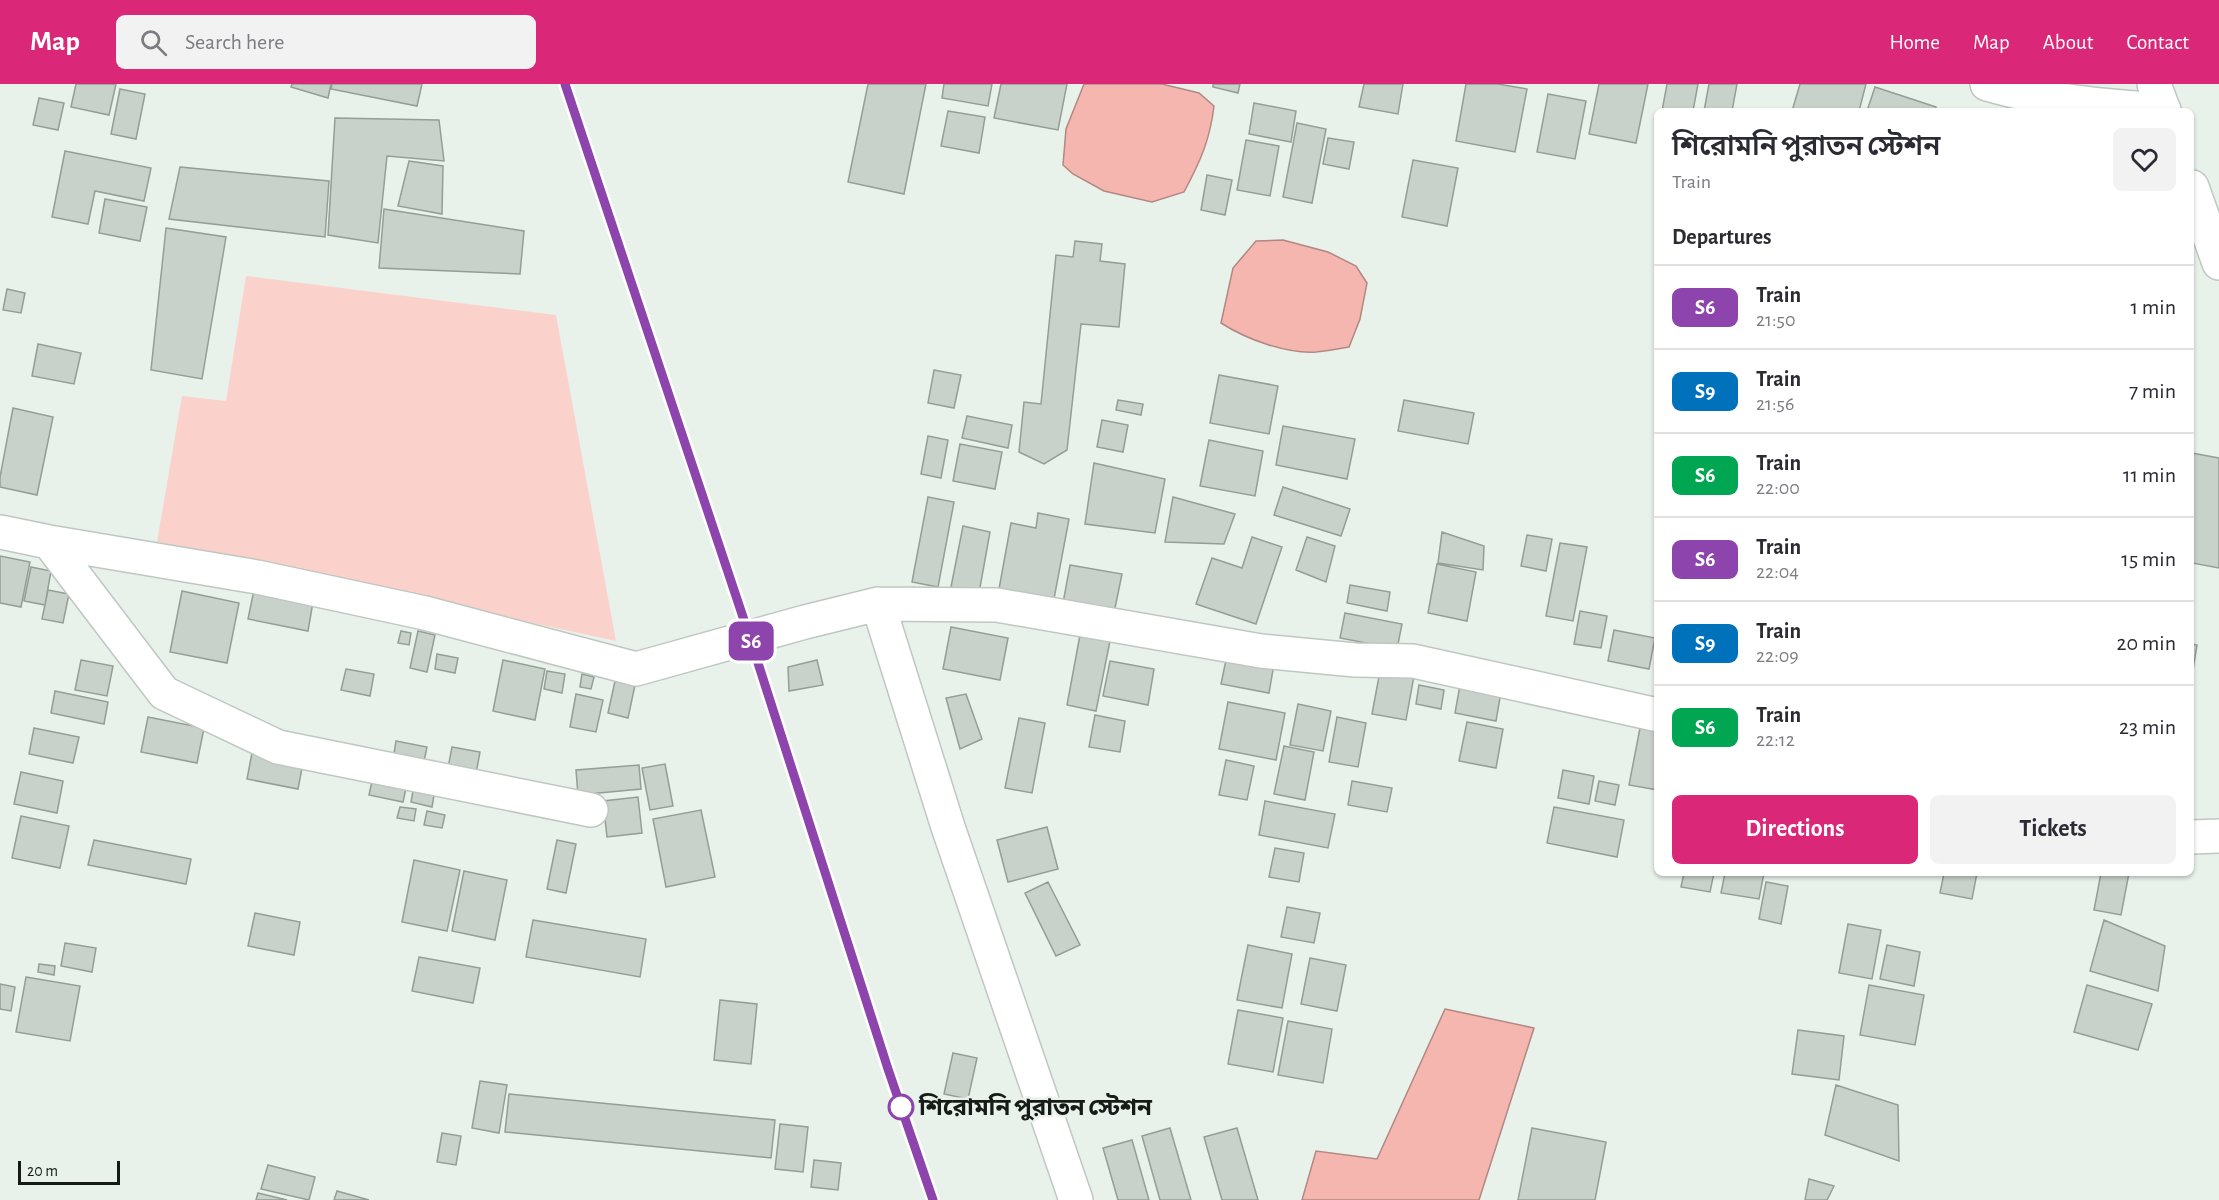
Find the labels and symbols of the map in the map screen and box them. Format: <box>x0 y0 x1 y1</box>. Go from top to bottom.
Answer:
line badge: S6 <box>724 622 778 660</box>
place label: শিরোমনি পুরাতন স্টেশন <box>918 1093 1153 1121</box>
marker: শিরোমনি পুরাতন স্টেশন <box>888 1094 914 1120</box>
scale bar <box>18 1158 120 1186</box>

